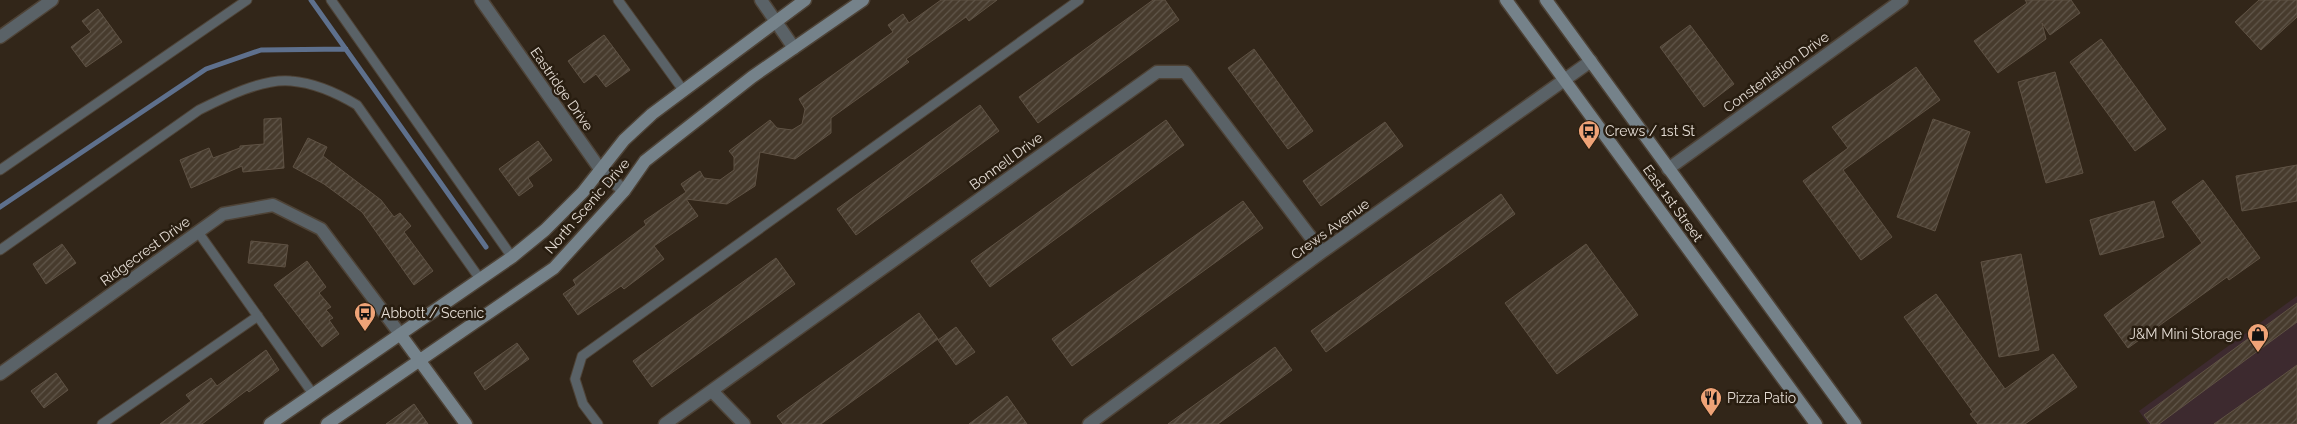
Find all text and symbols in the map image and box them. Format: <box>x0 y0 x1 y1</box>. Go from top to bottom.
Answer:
street label: Constenlation Drive <box>1720 28 1832 116</box>
street label: Eastridge Drive <box>527 44 597 134</box>
bus stop icon: Crews / 1st St <box>1577 119 1601 150</box>
place label: Crews / 1st St <box>1605 123 1695 139</box>
street label: Bonnell Drive <box>966 129 1046 193</box>
street label: North Scenic Drive <box>541 155 633 257</box>
street label: East 1st Street <box>1640 162 1706 245</box>
street label: Crews Avenue <box>1288 195 1372 263</box>
street label: Ridgecrest Drive <box>97 213 193 289</box>
bus stop icon: Abbott / Scenic <box>353 301 377 332</box>
place label: Abbott / Scenic <box>381 305 484 321</box>
shop icon: J&M Mini Storage <box>2246 322 2270 353</box>
place label: J&M Mini Storage <box>2129 326 2242 342</box>
restaurant icon: Pizza Patio <box>1699 386 1723 417</box>
place label: Pizza Patio <box>1727 390 1796 406</box>

